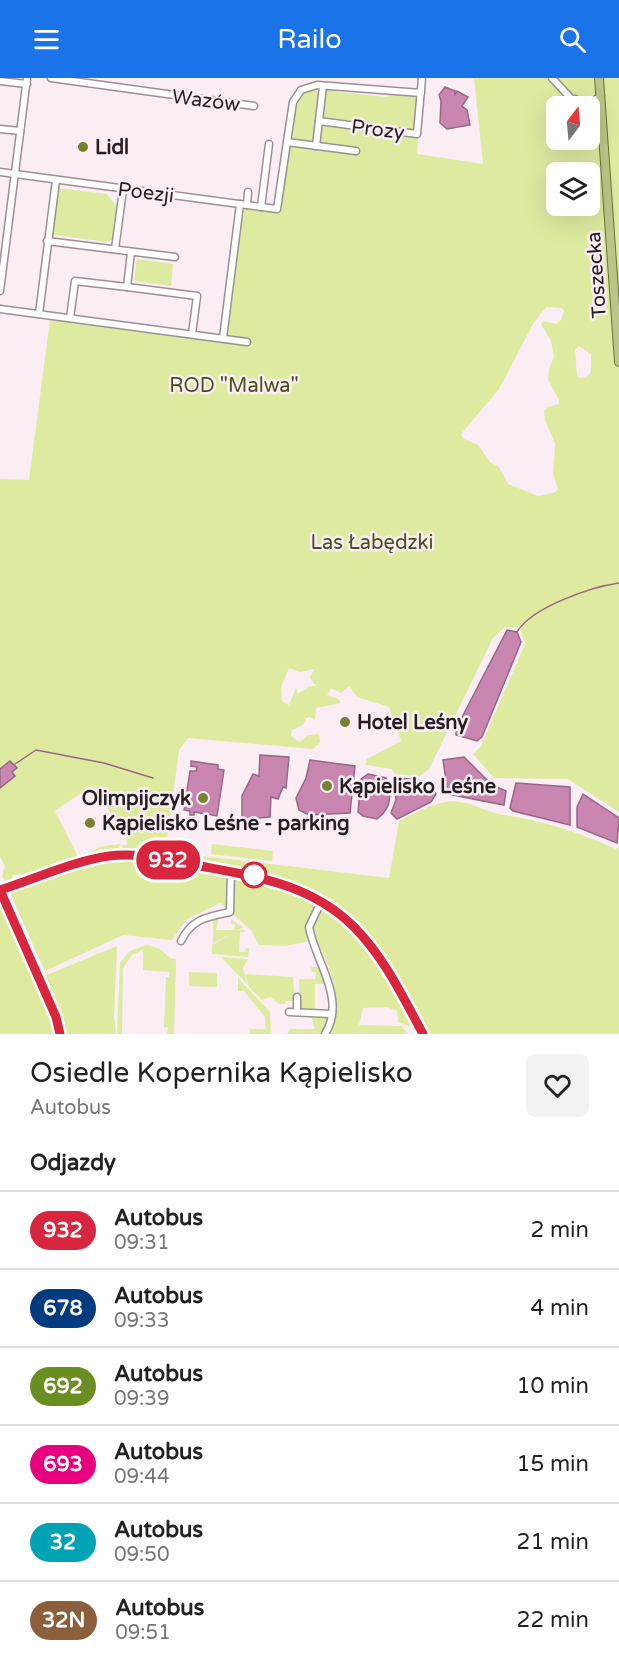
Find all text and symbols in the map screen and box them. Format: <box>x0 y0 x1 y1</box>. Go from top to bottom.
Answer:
icon: menu <box>30 23 63 56</box>
text: Railo <box>277 23 342 56</box>
icon: search <box>556 23 589 56</box>
street label: Wazów <box>170 85 241 117</box>
north arrow <box>546 96 600 150</box>
map controls <box>546 96 600 216</box>
street label: Prozy <box>350 115 406 145</box>
place label: Lidl <box>95 136 129 160</box>
marker: Lidl <box>76 140 90 154</box>
button: layers <box>546 162 600 216</box>
street label: Poezji <box>116 178 175 208</box>
street label: Toszecka <box>582 231 612 319</box>
park label: ROD "Malwa" <box>169 374 299 398</box>
park label: Las Łabędzki <box>311 531 433 555</box>
place label: Hotel Leśny <box>357 711 468 735</box>
marker: Hotel Leśny <box>338 715 352 729</box>
place label: Kąpielisko Leśne <box>339 775 496 799</box>
marker: Kąpielisko Leśne <box>320 779 334 793</box>
place label: Olimpijczyk <box>82 787 191 811</box>
marker: Olimpijczyk <box>196 791 210 805</box>
place label: Kąpielisko Leśne - parking <box>102 812 350 836</box>
marker: Kąpielisko Leśne - parking <box>83 816 97 830</box>
line badge: 932 <box>134 840 202 880</box>
text: 932 <box>148 848 188 873</box>
unlabelled marker <box>241 862 267 888</box>
button: heart <box>526 1054 589 1117</box>
text: Osiedle Kopernika Kąpielisko <box>30 1056 413 1090</box>
text: Autobus <box>30 1096 111 1120</box>
text: Odjazdy <box>30 1150 116 1176</box>
text: Autobus <box>114 1205 203 1231</box>
text: 2 min <box>530 1217 589 1243</box>
text: 932 <box>43 1218 83 1243</box>
text: 09:31 <box>114 1231 169 1255</box>
text: Autobus <box>114 1283 203 1309</box>
text: 4 min <box>530 1295 589 1321</box>
text: 678 <box>43 1296 83 1321</box>
text: 09:33 <box>114 1309 169 1333</box>
text: Autobus <box>114 1361 203 1387</box>
text: 10 min <box>517 1373 589 1399</box>
text: 692 <box>43 1374 83 1399</box>
text: 09:39 <box>114 1387 169 1411</box>
text: Autobus <box>114 1439 203 1465</box>
text: 15 min <box>517 1451 589 1477</box>
text: 693 <box>43 1452 83 1477</box>
text: 09:44 <box>114 1465 169 1489</box>
text: Autobus <box>114 1517 203 1543</box>
text: 21 min <box>517 1529 589 1555</box>
text: 32 <box>50 1530 76 1555</box>
text: 09:50 <box>114 1543 169 1567</box>
text: Autobus <box>115 1595 204 1621</box>
text: 22 min <box>517 1607 589 1633</box>
text: 32N <box>42 1608 85 1633</box>
text: 09:51 <box>115 1621 171 1645</box>

